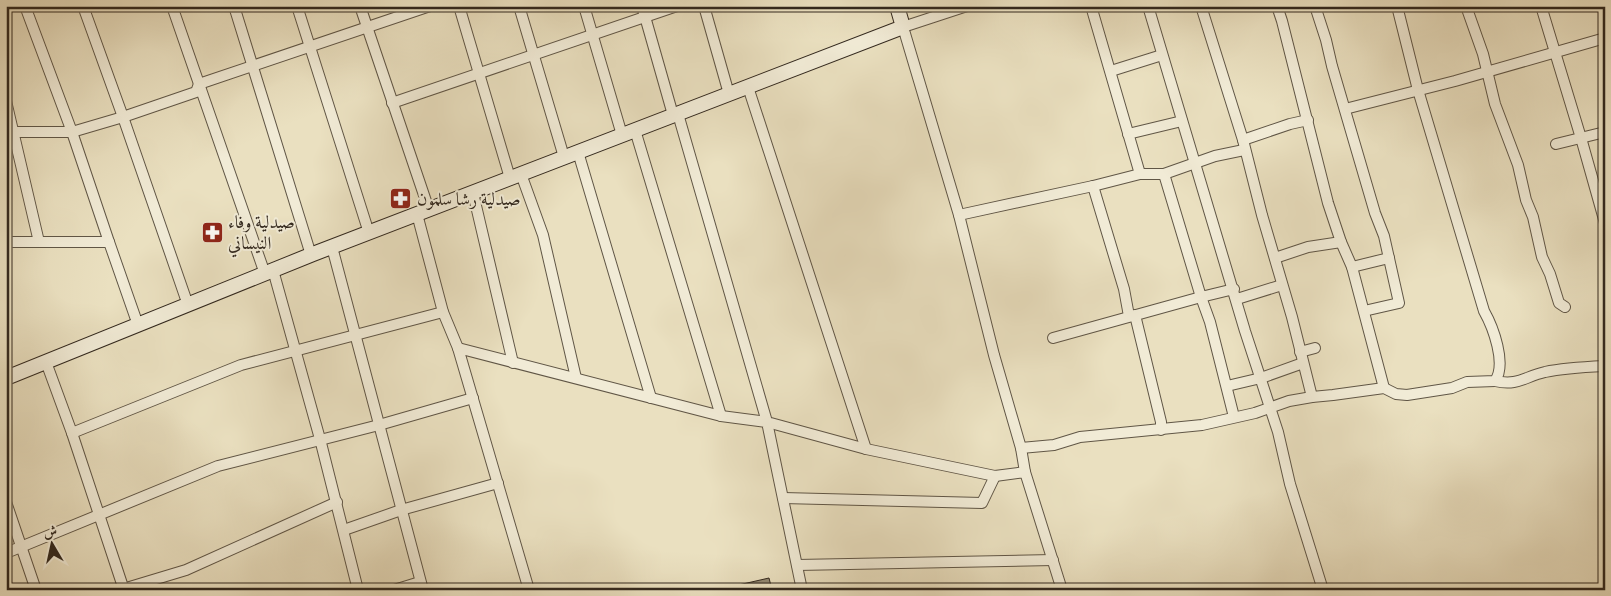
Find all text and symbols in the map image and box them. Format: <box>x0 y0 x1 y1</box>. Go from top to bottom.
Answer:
pharmacy icon: صيدلية رشا سلمون <box>389 187 413 211</box>
place label: صيدلية رشا سلمون <box>417 187 521 211</box>
place label: صيدلية وفاء النيساني <box>228 210 295 258</box>
pharmacy icon: صيدلية وفاء النيساني <box>200 220 224 244</box>
north arrow <box>28 518 78 568</box>
text: ش <box>42 521 58 542</box>

